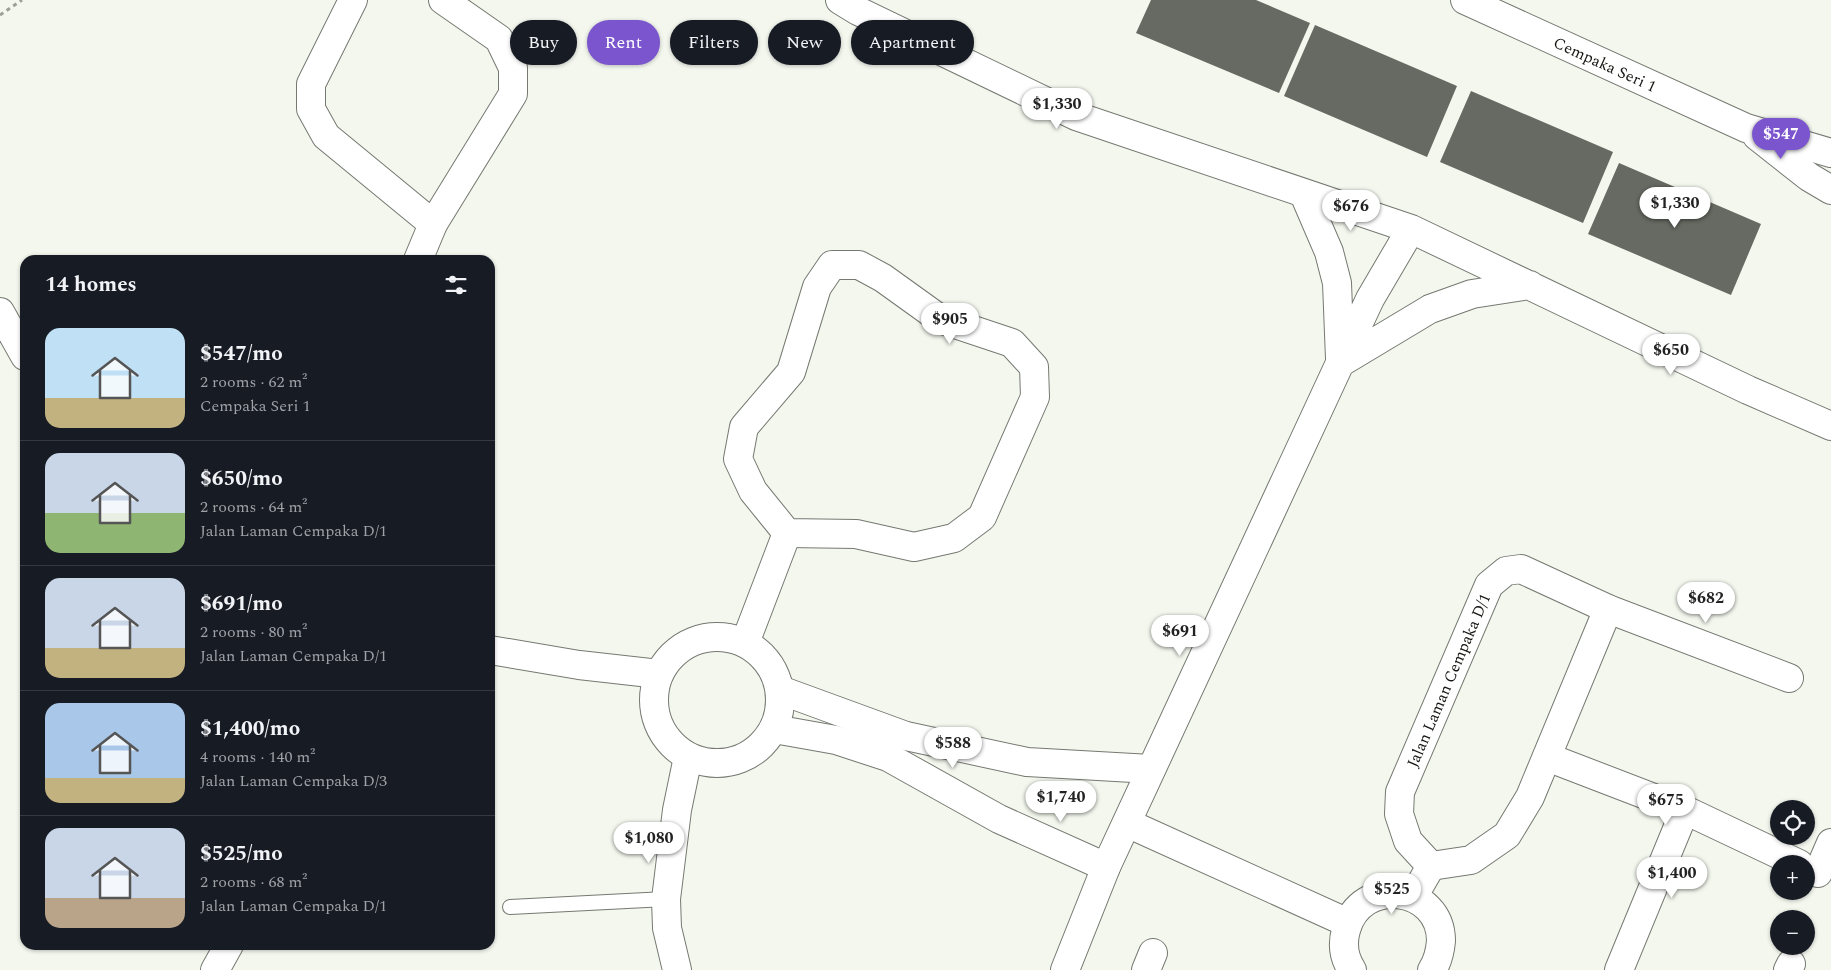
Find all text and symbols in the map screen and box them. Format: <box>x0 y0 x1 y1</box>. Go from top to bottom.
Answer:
chip: Buy <box>510 20 577 65</box>
chip: Rent <box>587 20 660 65</box>
chip: Filters <box>670 20 758 65</box>
chip: New <box>768 20 841 65</box>
chip: Apartment <box>851 20 974 65</box>
street label: Cempaka Seri 1 <box>1549 31 1660 99</box>
pin: $1,330 <box>1016 88 1098 130</box>
text: $1,330 <box>1032 92 1082 116</box>
pin: $547 <box>1751 118 1811 160</box>
text: $547 <box>1763 122 1799 146</box>
pin: $1,330 <box>1634 186 1716 229</box>
pin: $676 <box>1321 190 1381 232</box>
text: $1,330 <box>1650 191 1700 215</box>
text: $676 <box>1333 194 1369 218</box>
text: 14 homes <box>45 269 137 301</box>
icon: filters <box>442 271 470 299</box>
pin: $905 <box>920 302 980 345</box>
text: $905 <box>932 307 968 331</box>
pin: $650 <box>1641 334 1701 376</box>
text: $547/mo <box>200 338 283 370</box>
text: $650 <box>1653 338 1689 362</box>
icon: home <box>85 348 145 408</box>
text: 2 rooms · 62 m² <box>200 370 307 394</box>
text: Cempaka Seri 1 <box>200 394 310 418</box>
text: $650/mo <box>200 463 283 495</box>
icon: home <box>85 473 145 533</box>
text: 2 rooms · 64 m² <box>200 495 307 519</box>
text: Jalan Laman Cempaka D/1 <box>200 519 387 543</box>
pin: $682 <box>1676 582 1736 624</box>
text: $682 <box>1688 586 1724 610</box>
text: $691/mo <box>200 588 283 620</box>
street label: Jalan Laman Cempaka D/1 <box>1401 590 1497 771</box>
icon: home <box>85 598 145 658</box>
pin: $691 <box>1150 614 1210 657</box>
text: $691 <box>1162 619 1198 643</box>
text: 2 rooms · 80 m² <box>200 620 307 644</box>
text: Jalan Laman Cempaka D/1 <box>200 644 387 668</box>
text: $1,400/mo <box>200 713 300 745</box>
icon: home <box>85 723 145 783</box>
pin: $588 <box>923 726 983 769</box>
text: $588 <box>935 731 971 755</box>
text: 4 rooms · 140 m² <box>200 745 315 769</box>
text: Jalan Laman Cempaka D/3 <box>200 769 387 793</box>
pin: $1,740 <box>1020 780 1102 823</box>
pin: $675 <box>1636 784 1696 826</box>
text: $1,740 <box>1036 785 1086 809</box>
text: $675 <box>1648 788 1684 812</box>
map controls <box>1770 800 1815 955</box>
button: locate <box>1770 800 1815 845</box>
pin: $1,080 <box>608 822 690 864</box>
text: $1,080 <box>624 826 674 850</box>
text: $525/mo <box>200 838 283 870</box>
icon: home <box>85 848 145 908</box>
button: + <box>1770 855 1815 900</box>
pin: $1,400 <box>1631 856 1713 899</box>
text: $1,400 <box>1647 861 1697 885</box>
text: 2 rooms · 68 m² <box>200 870 307 894</box>
pin: $525 <box>1362 872 1422 915</box>
text: $525 <box>1374 877 1410 901</box>
text: Jalan Laman Cempaka D/1 <box>200 894 387 918</box>
button: − <box>1770 910 1815 955</box>

